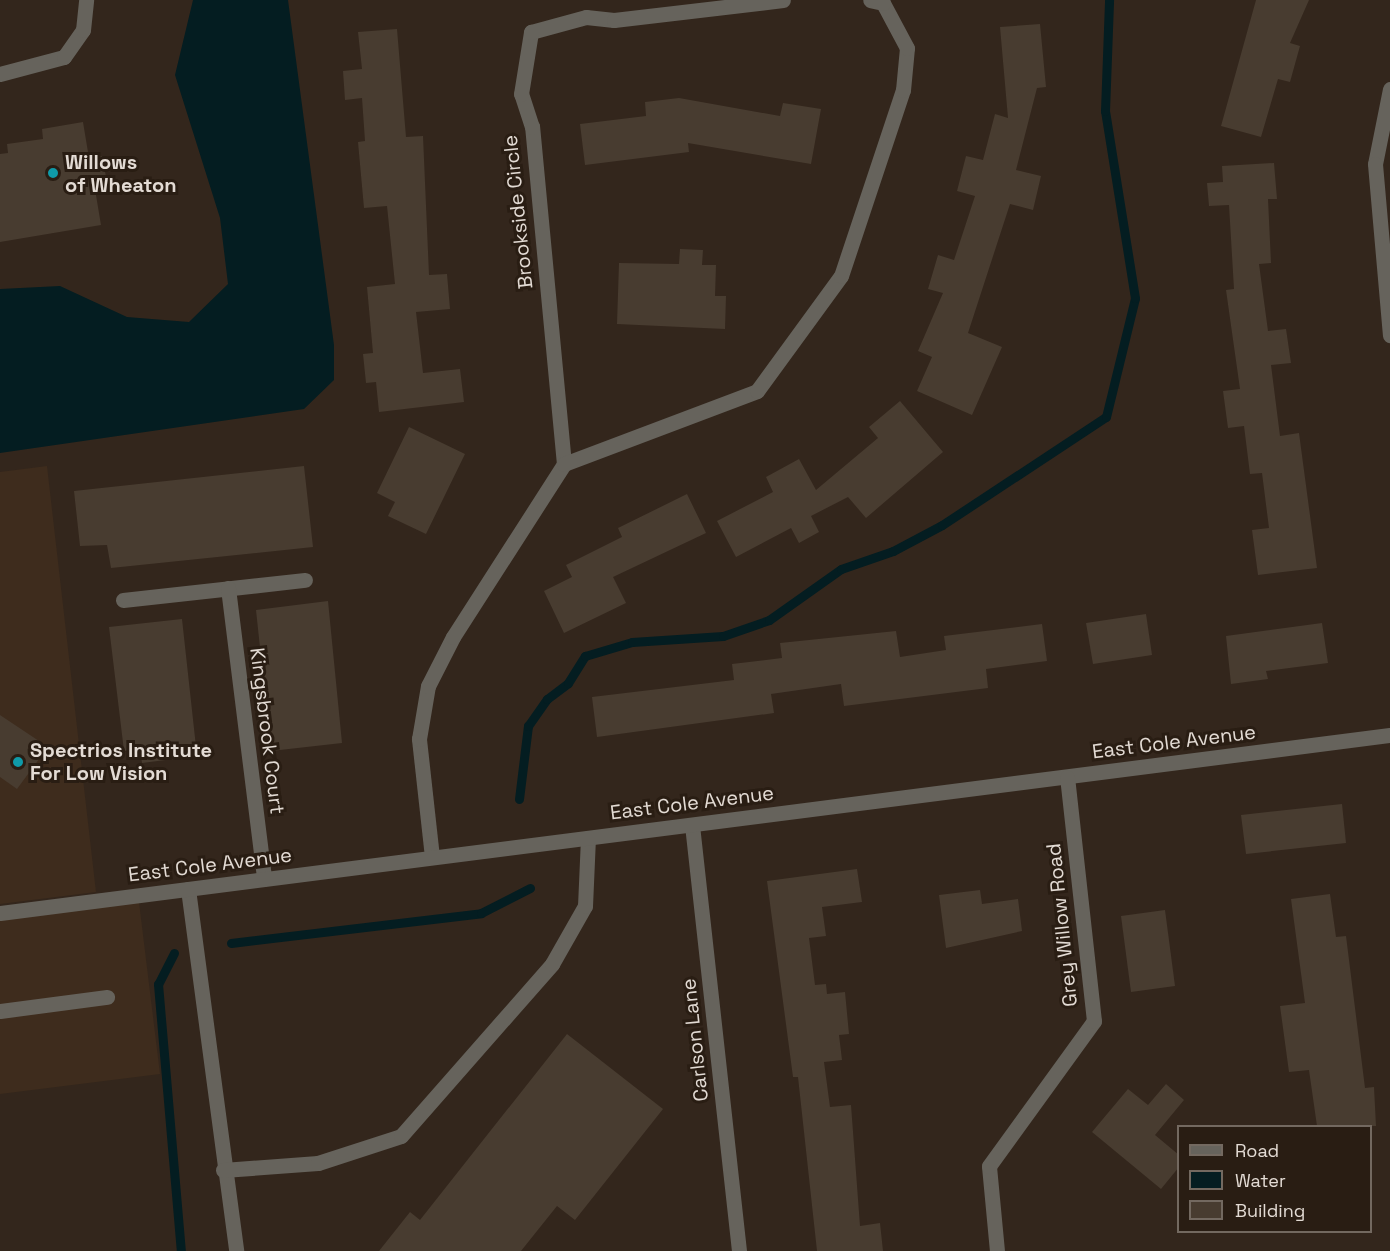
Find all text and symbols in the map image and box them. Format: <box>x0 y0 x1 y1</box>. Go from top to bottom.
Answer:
street label: Brookside Circle <box>498 134 538 290</box>
place label: Willows of Wheaton <box>65 150 177 197</box>
marker: Willows of Wheaton <box>46 166 60 180</box>
street label: Kingsbrook Court <box>245 646 289 816</box>
street label: East Cole Avenue <box>1091 720 1257 764</box>
place label: Spectrios Institute For Low Vision <box>30 738 212 785</box>
marker: Spectrios Institute For Low Vision <box>11 755 25 769</box>
street label: East Cole Avenue <box>609 781 775 825</box>
street label: Grey Willow Road <box>1041 842 1083 1008</box>
street label: East Cole Avenue <box>127 843 293 887</box>
street label: Carlson Lane <box>677 977 713 1103</box>
legend <box>1177 1125 1372 1233</box>
text: Road <box>1235 1139 1279 1162</box>
text: Water <box>1235 1169 1286 1192</box>
text: Building <box>1235 1199 1305 1222</box>

